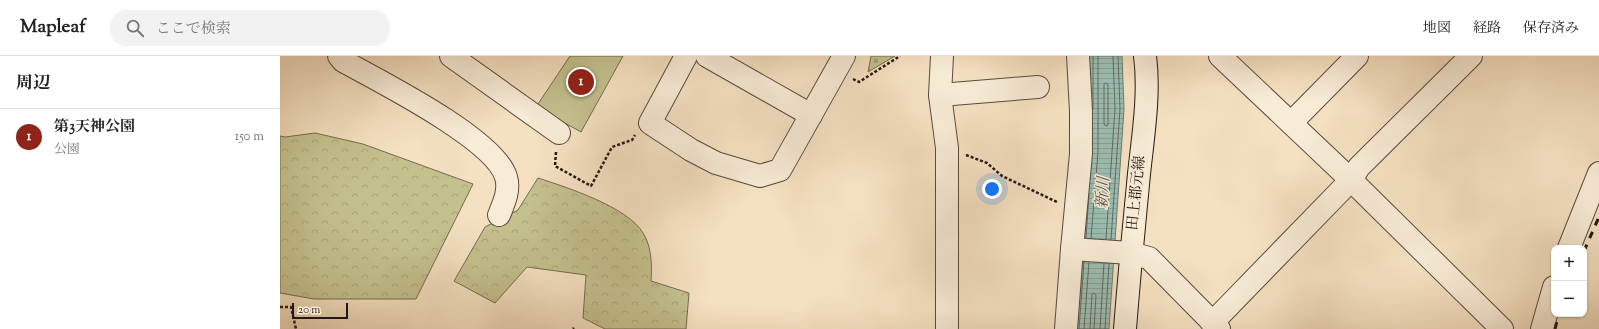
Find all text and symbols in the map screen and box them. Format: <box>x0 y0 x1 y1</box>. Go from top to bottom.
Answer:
search box <box>110 10 390 46</box>
text: Mapleaf <box>20 14 86 41</box>
icon: search <box>124 17 146 39</box>
text: ここで検索 <box>156 19 231 40</box>
text: 地図 <box>1423 19 1451 39</box>
text: 経路 <box>1473 19 1501 39</box>
text: 保存済み <box>1523 19 1579 39</box>
pin: 1 <box>568 67 594 97</box>
text: 周辺 <box>16 72 50 96</box>
text: 第3天神公園 <box>54 117 135 138</box>
text: 1 <box>27 128 31 146</box>
text: 150 m <box>235 128 264 146</box>
text: 公園 <box>54 141 80 159</box>
street label: 田上郡元線 <box>1123 155 1151 231</box>
water label: 新川 <box>1091 174 1117 210</box>
your location <box>982 179 1002 199</box>
map controls <box>1551 245 1587 317</box>
button: + <box>1551 245 1587 281</box>
button: − <box>1551 281 1587 317</box>
scale bar <box>292 301 348 320</box>
text: 20 m <box>298 302 320 318</box>

